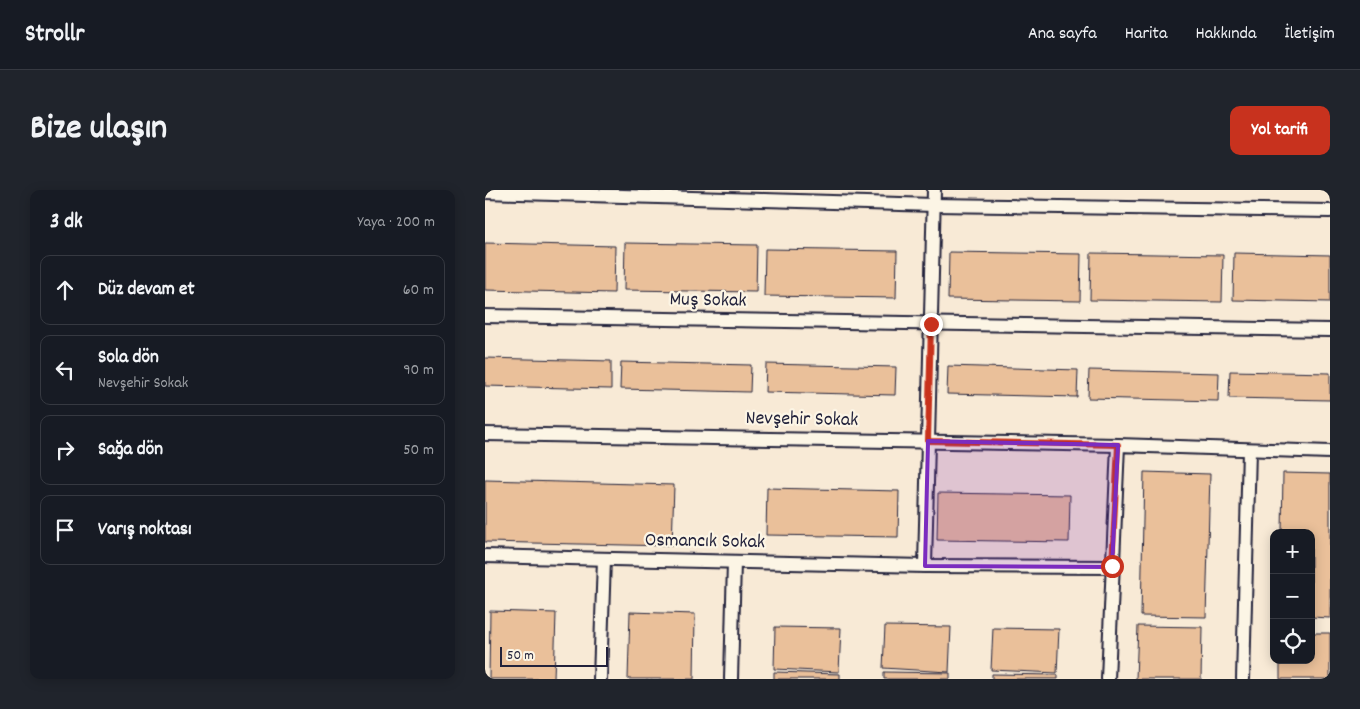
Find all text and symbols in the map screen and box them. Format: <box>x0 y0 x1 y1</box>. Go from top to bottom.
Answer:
text: Strollr <box>25 18 84 52</box>
text: Ana sayfa <box>1028 22 1097 47</box>
text: Harita <box>1125 22 1167 47</box>
text: Hakkında <box>1195 22 1256 47</box>
text: İletişim <box>1284 22 1335 47</box>
text: Bize ulaşın <box>30 105 167 155</box>
button: Yol tarifi <box>1230 106 1330 155</box>
text: 3 dk <box>50 208 83 238</box>
text: Yaya · 200 m <box>358 211 435 234</box>
icon: ahead <box>51 276 79 304</box>
text: Düz devam et <box>98 277 194 304</box>
text: 60 m <box>403 279 434 302</box>
street label: Muş Sokak <box>669 286 747 316</box>
route end <box>920 313 943 336</box>
text: Sola dön <box>98 345 159 372</box>
icon: left <box>51 356 79 384</box>
text: 90 m <box>403 359 434 382</box>
text: Nevşehir Sokak <box>98 372 188 395</box>
street label: Nevşehir Sokak <box>745 405 859 435</box>
icon: right <box>51 436 79 464</box>
text: Sağa dön <box>98 437 163 464</box>
text: 50 m <box>403 439 434 462</box>
icon: arrive <box>51 516 79 544</box>
text: Varış noktası <box>98 517 192 544</box>
street label: Osmancık Sokak <box>645 527 765 557</box>
map controls <box>1270 529 1315 664</box>
button: + <box>1270 529 1315 574</box>
route start <box>1101 555 1124 578</box>
button: − <box>1270 574 1315 619</box>
button: locate <box>1270 619 1315 664</box>
scale bar <box>500 644 607 667</box>
text: 50 m <box>507 646 534 666</box>

